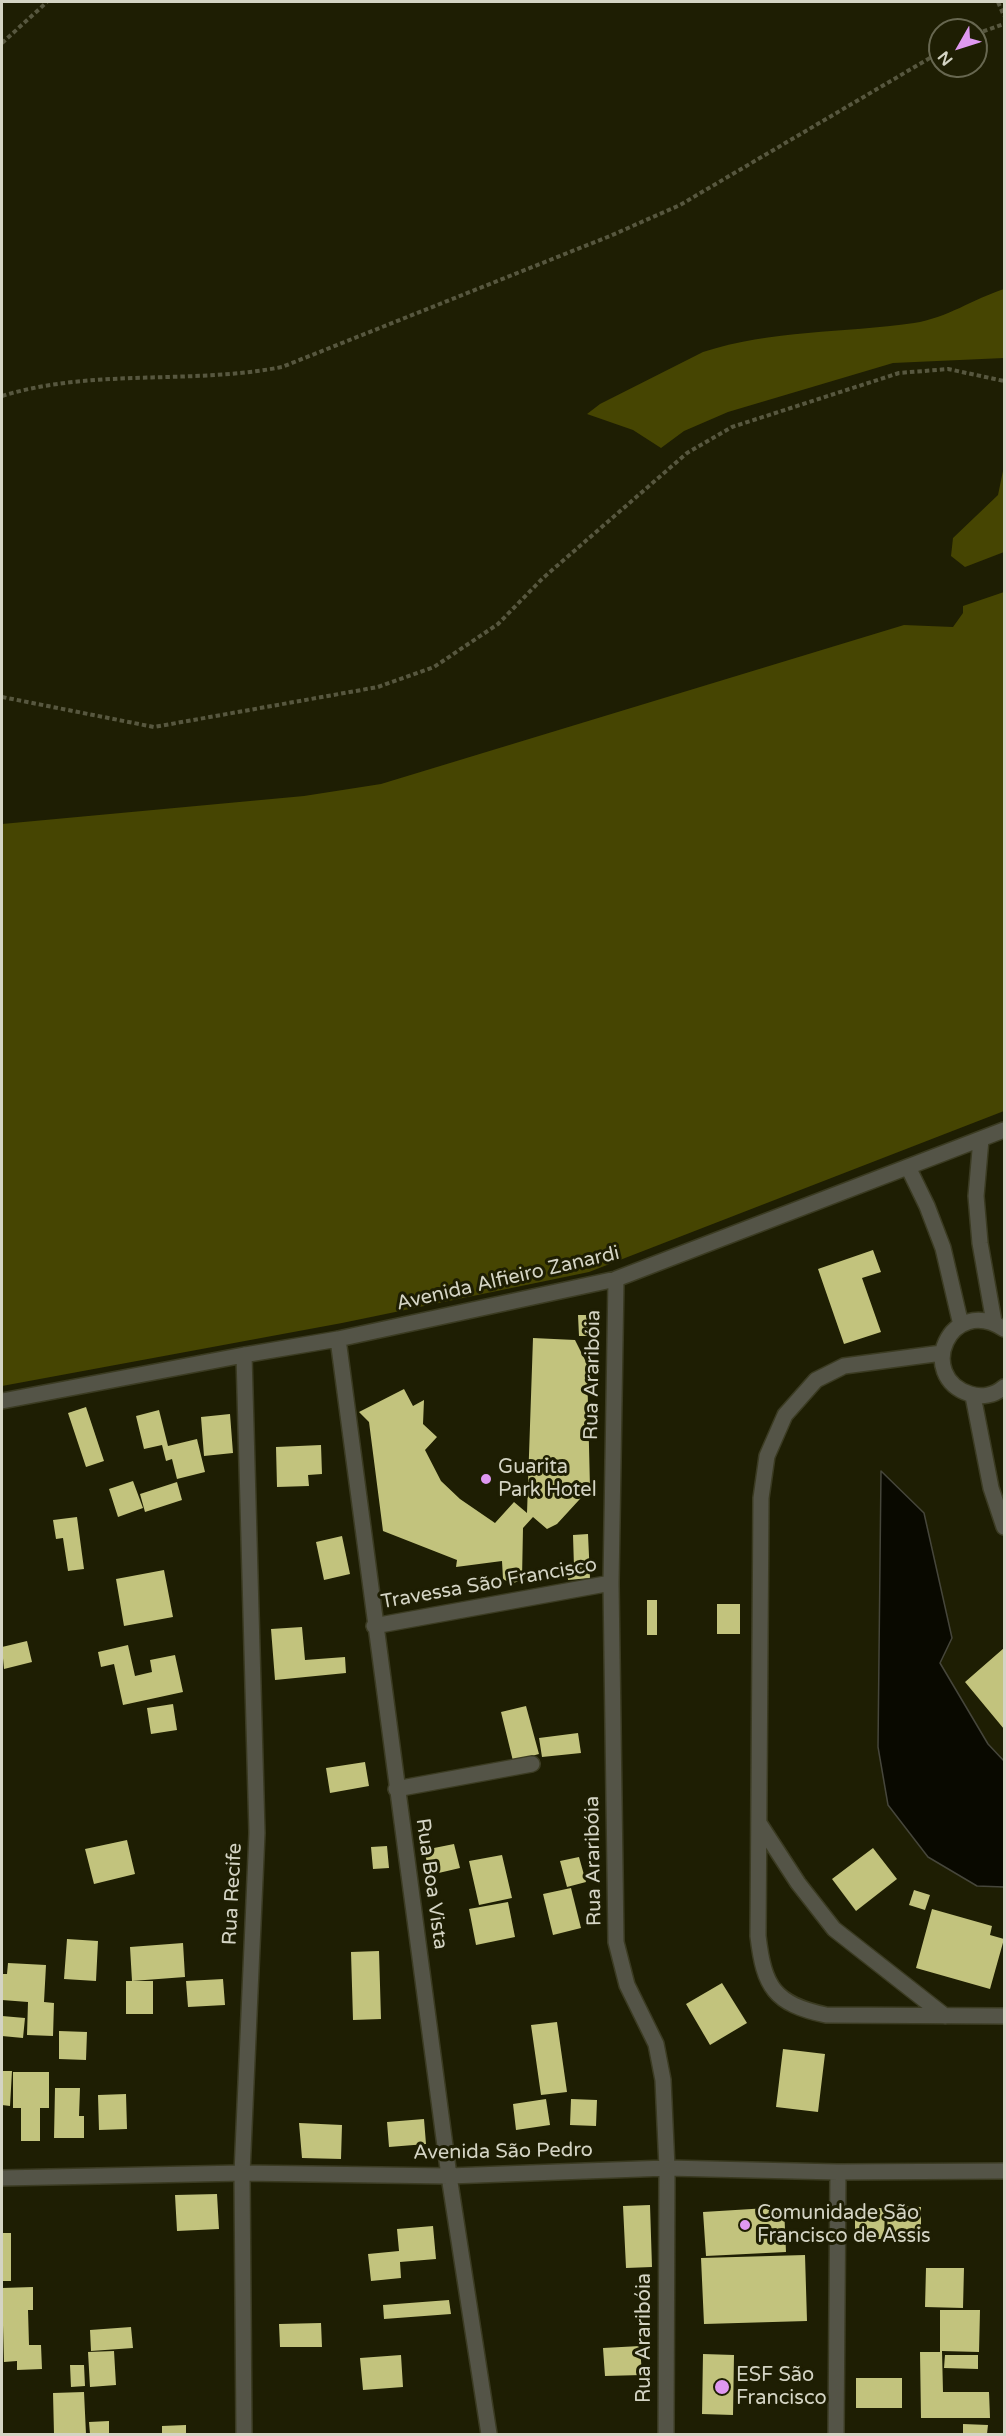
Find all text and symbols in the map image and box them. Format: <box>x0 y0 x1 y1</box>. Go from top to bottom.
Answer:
north arrow <box>928 18 988 78</box>
text: N <box>934 47 957 69</box>
street label: Avenida Alfieiro Zanardi <box>394 1242 622 1316</box>
street label: Rua Araribóia <box>580 1310 606 1440</box>
place label: Guarita Park Hotel <box>498 1456 597 1503</box>
marker: Guarita Park Hotel <box>479 1472 493 1486</box>
street label: Travessa São Francisco <box>379 1553 599 1615</box>
street label: Rua Araribóia <box>581 1796 607 1926</box>
street label: Rua Boa Vista <box>410 1817 452 1951</box>
street label: Rua Recife <box>218 1842 248 1946</box>
street label: Avenida São Pedro <box>413 2138 593 2166</box>
place label: Comunidade São Francisco de Assis <box>757 2202 931 2249</box>
marker: Comunidade São Francisco de Assis <box>738 2218 752 2232</box>
street label: Rua Araribóia <box>633 2273 657 2403</box>
place label: ESF São Francisco <box>736 2364 827 2411</box>
marker: ESF São Francisco <box>713 2378 731 2396</box>

